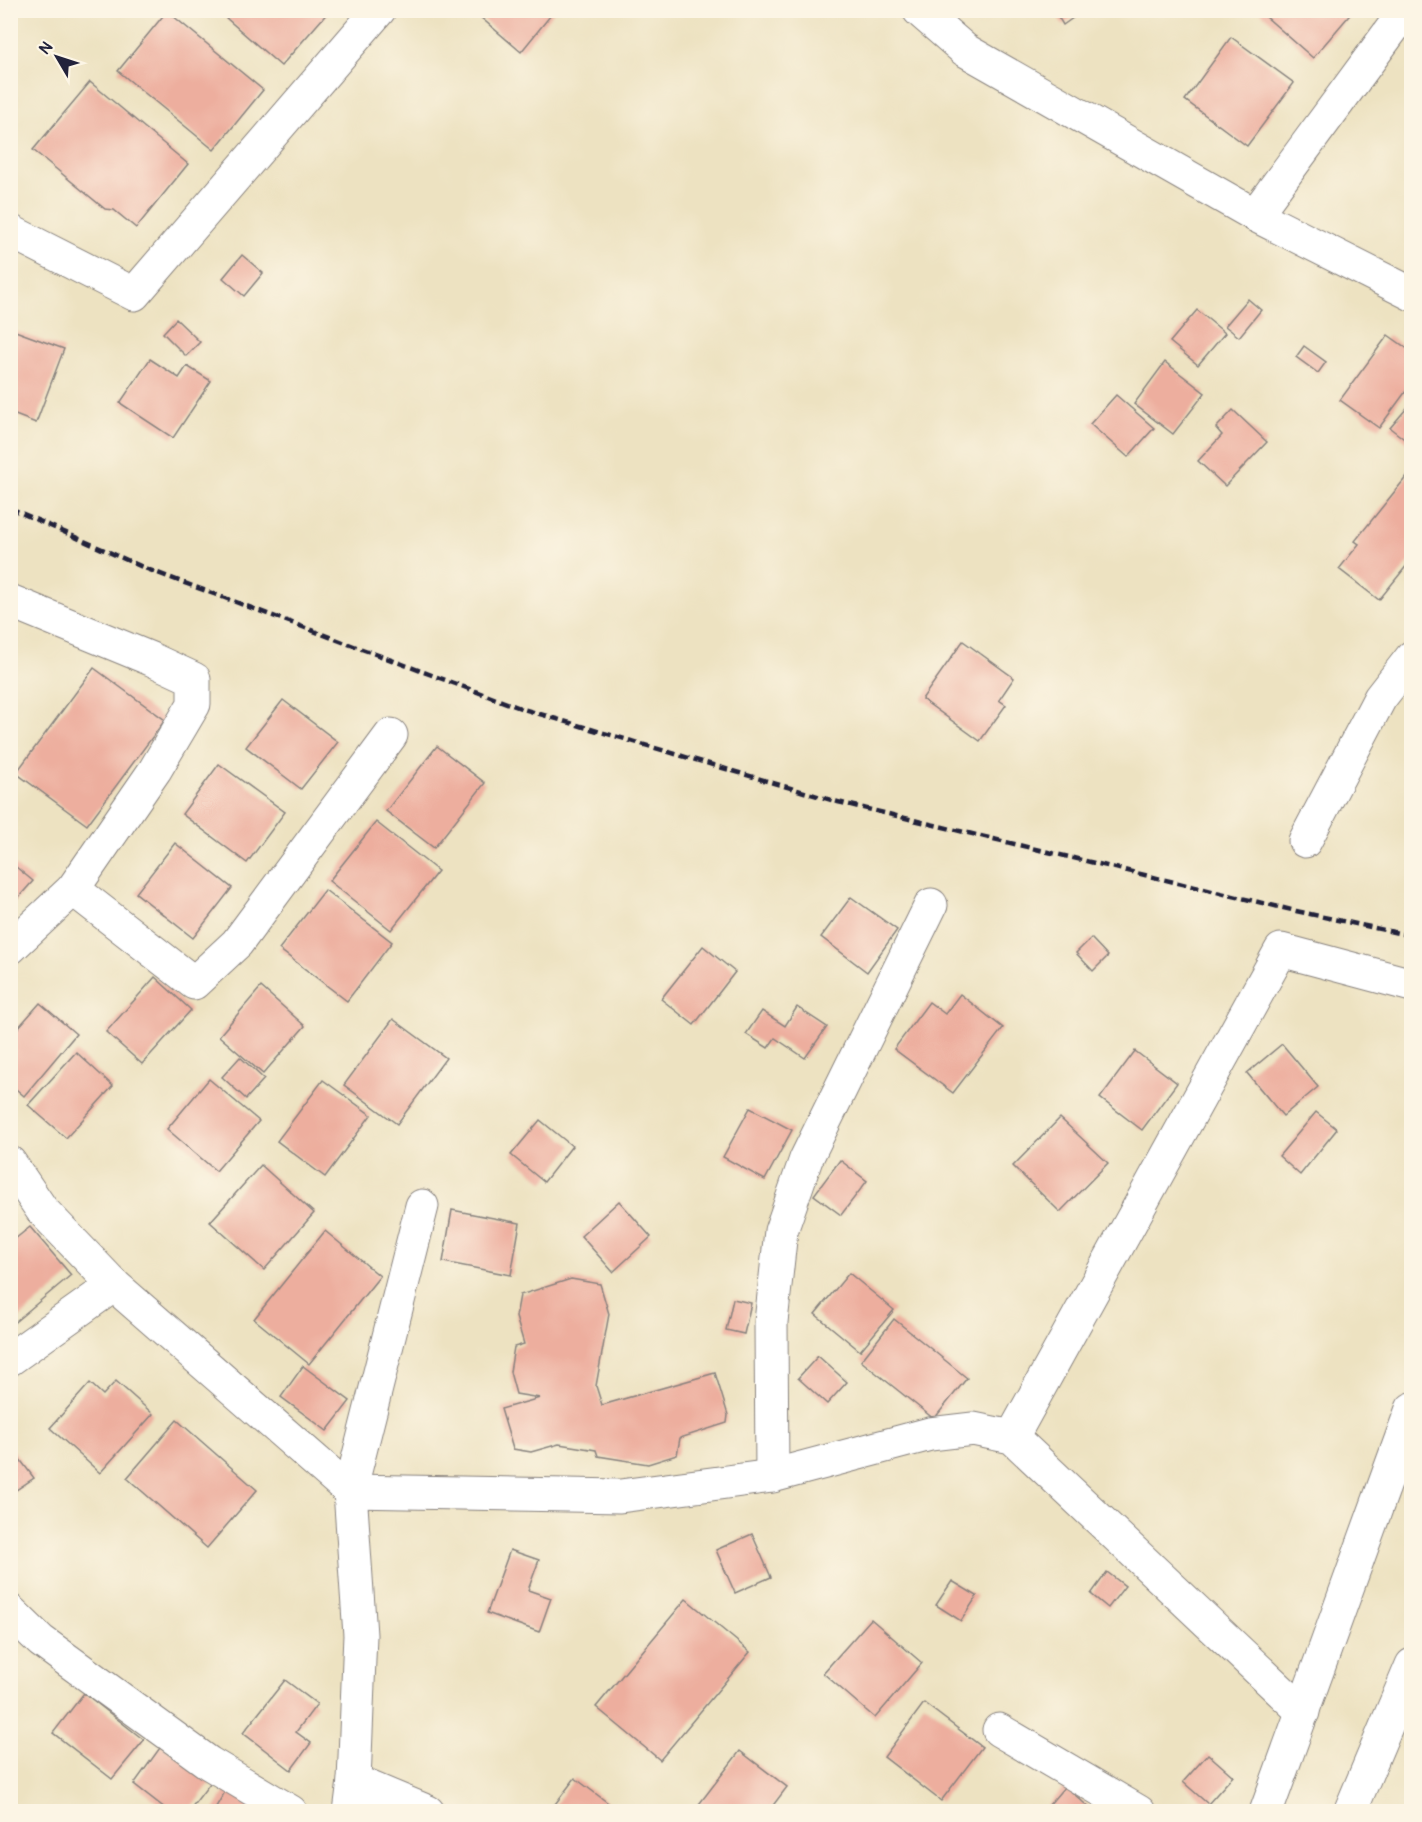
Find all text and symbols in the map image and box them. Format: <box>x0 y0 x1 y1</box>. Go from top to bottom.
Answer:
north arrow <box>27 27 87 87</box>
text: N <box>35 38 57 59</box>

